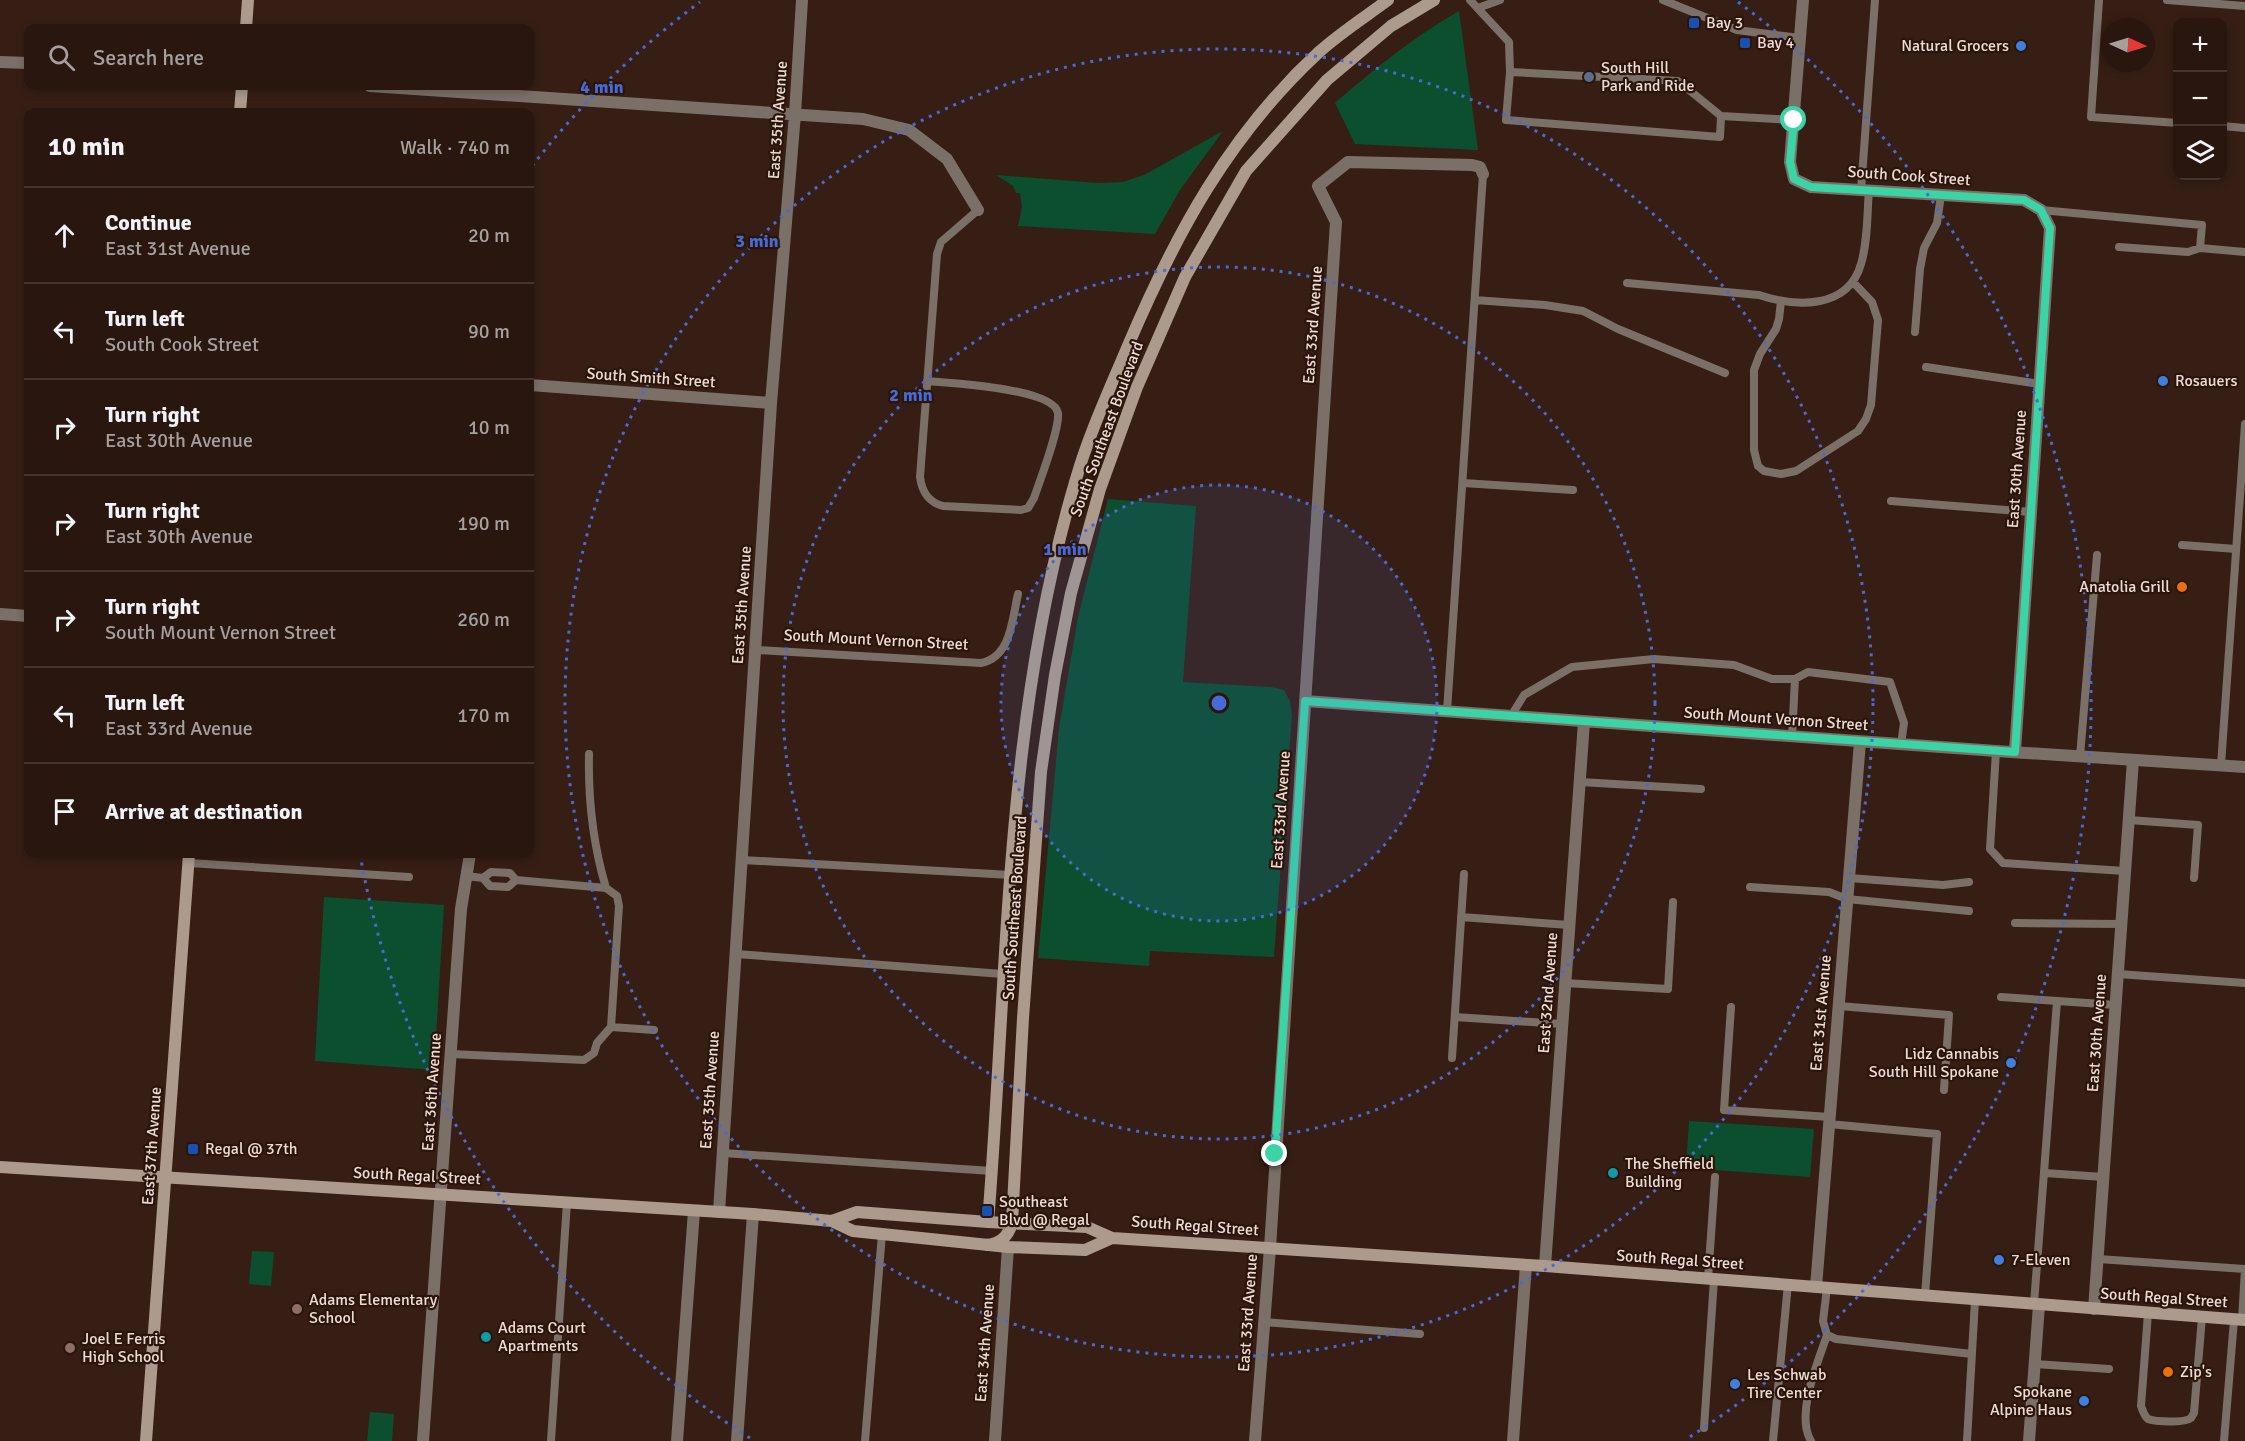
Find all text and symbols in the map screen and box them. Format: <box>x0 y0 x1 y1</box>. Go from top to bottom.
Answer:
place label: Bay 3 <box>1706 13 1743 33</box>
marker: Bay 3 <box>1687 16 1701 30</box>
north arrow <box>2101 18 2155 72</box>
map controls <box>2173 18 2227 180</box>
button: + <box>2173 18 2227 72</box>
search box <box>24 24 534 90</box>
place label: Bay 4 <box>1757 33 1795 53</box>
marker: Bay 4 <box>1738 36 1752 50</box>
place label: Natural Grocers <box>1901 36 2009 56</box>
marker: Natural Grocers <box>2014 39 2028 53</box>
icon: search <box>45 41 78 74</box>
text: Search here <box>93 44 204 71</box>
place label: South Hill Park and Ride <box>1601 58 1695 96</box>
street label: East 35th Avenue <box>764 60 792 180</box>
marker: South Hill Park and Ride <box>1582 70 1596 84</box>
button: − <box>2173 72 2227 126</box>
text: 4 min <box>580 76 624 98</box>
route start <box>1780 106 1806 132</box>
button: layers <box>2173 126 2227 180</box>
text: 10 min <box>48 131 125 163</box>
text: Walk · 740 m <box>400 135 510 160</box>
street label: South Cook Street <box>1847 162 1972 190</box>
text: Continue <box>105 209 192 236</box>
icon: ahead <box>48 219 81 252</box>
text: 20 m <box>468 223 510 248</box>
text: 3 min <box>735 230 779 252</box>
text: East 31st Avenue <box>105 236 251 261</box>
street label: East 33rd Avenue <box>1299 265 1327 385</box>
text: Turn left <box>105 305 185 332</box>
icon: left <box>48 315 81 348</box>
text: 90 m <box>468 319 510 344</box>
text: South Cook Street <box>105 332 259 357</box>
street label: South Southeast Boulevard <box>1066 339 1148 519</box>
street label: South Smith Street <box>586 364 717 393</box>
place label: Rosauers <box>2175 371 2237 391</box>
marker: Rosauers <box>2156 374 2170 388</box>
text: 2 min <box>889 384 933 406</box>
text: Turn right <box>105 401 200 428</box>
street label: East 30th Avenue <box>2003 409 2031 529</box>
icon: right <box>48 411 81 444</box>
text: 10 m <box>468 415 510 440</box>
text: East 30th Avenue <box>105 428 253 453</box>
text: Turn right <box>105 497 200 524</box>
icon: right <box>48 507 81 540</box>
text: 190 m <box>457 511 510 536</box>
text: East 30th Avenue <box>105 524 253 549</box>
text: 1 min <box>1043 538 1087 560</box>
street label: East 35th Avenue <box>728 545 756 665</box>
place label: Anatolia Grill <box>2079 577 2170 597</box>
marker: Anatolia Grill <box>2175 580 2189 594</box>
text: Turn right <box>105 593 200 620</box>
icon: right <box>48 603 81 636</box>
text: 260 m <box>457 607 510 632</box>
text: South Mount Vernon Street <box>105 620 336 645</box>
street label: South Mount Vernon Street <box>783 625 969 655</box>
text: Turn left <box>105 689 185 716</box>
centre of rings <box>1209 693 1229 713</box>
icon: left <box>48 699 81 732</box>
text: 170 m <box>457 703 510 728</box>
street label: South Mount Vernon Street <box>1683 703 1869 735</box>
text: East 33rd Avenue <box>105 716 253 741</box>
street label: East 33rd Avenue <box>1267 750 1295 870</box>
icon: arrive <box>48 795 81 828</box>
text: Arrive at destination <box>105 798 302 825</box>
street label: South Southeast Boulevard <box>999 815 1031 1001</box>
street label: East 32nd Avenue <box>1534 932 1562 1054</box>
street label: East 31st Avenue <box>1806 954 1836 1072</box>
street label: East 30th Avenue <box>2083 973 2111 1093</box>
street label: East 35th Avenue <box>696 1030 724 1150</box>
street label: East 36th Avenue <box>418 1032 446 1152</box>
place label: Lidz Cannabis South Hill Spokane <box>1869 1044 1999 1082</box>
marker: Lidz Cannabis South Hill Spokane <box>2004 1056 2018 1070</box>
street label: East 37th Avenue <box>138 1086 166 1206</box>
place label: Regal @ 37th <box>205 1139 297 1159</box>
route end <box>1261 1140 1287 1166</box>
marker: Regal @ 37th <box>186 1142 200 1156</box>
place label: The Sheffield Building <box>1625 1154 1714 1192</box>
street label: South Regal Street <box>353 1163 482 1189</box>
marker: The Sheffield Building <box>1606 1166 1620 1180</box>
place label: Southeast Blvd @ Regal <box>999 1192 1090 1230</box>
marker: Southeast Blvd @ Regal <box>980 1204 994 1218</box>
street label: South Regal Street <box>1131 1212 1260 1240</box>
street label: South Regal Street <box>1616 1246 1745 1274</box>
place label: 7-Eleven <box>2011 1250 2070 1270</box>
street label: East 33rd Avenue <box>1234 1253 1262 1373</box>
marker: 7-Eleven <box>1992 1253 2006 1267</box>
street label: East 34th Avenue <box>971 1283 999 1403</box>
street label: South Regal Street <box>2100 1284 2229 1312</box>
place label: Adams Elementary School <box>309 1290 438 1328</box>
marker: Adams Elementary School <box>290 1302 304 1316</box>
place label: Adams Court Apartments <box>498 1318 586 1356</box>
place label: Joel E Ferris High School <box>82 1329 166 1367</box>
marker: Adams Court Apartments <box>479 1330 493 1344</box>
marker: Joel E Ferris High School <box>63 1341 77 1355</box>
place label: Zip's <box>2180 1362 2212 1382</box>
place label: Les Schwab Tire Center <box>1747 1365 1826 1403</box>
marker: Zip's <box>2161 1365 2175 1379</box>
marker: Les Schwab Tire Center <box>1728 1377 1742 1391</box>
place label: Spokane Alpine Haus <box>1990 1382 2072 1420</box>
marker: Spokane Alpine Haus <box>2077 1394 2091 1408</box>

